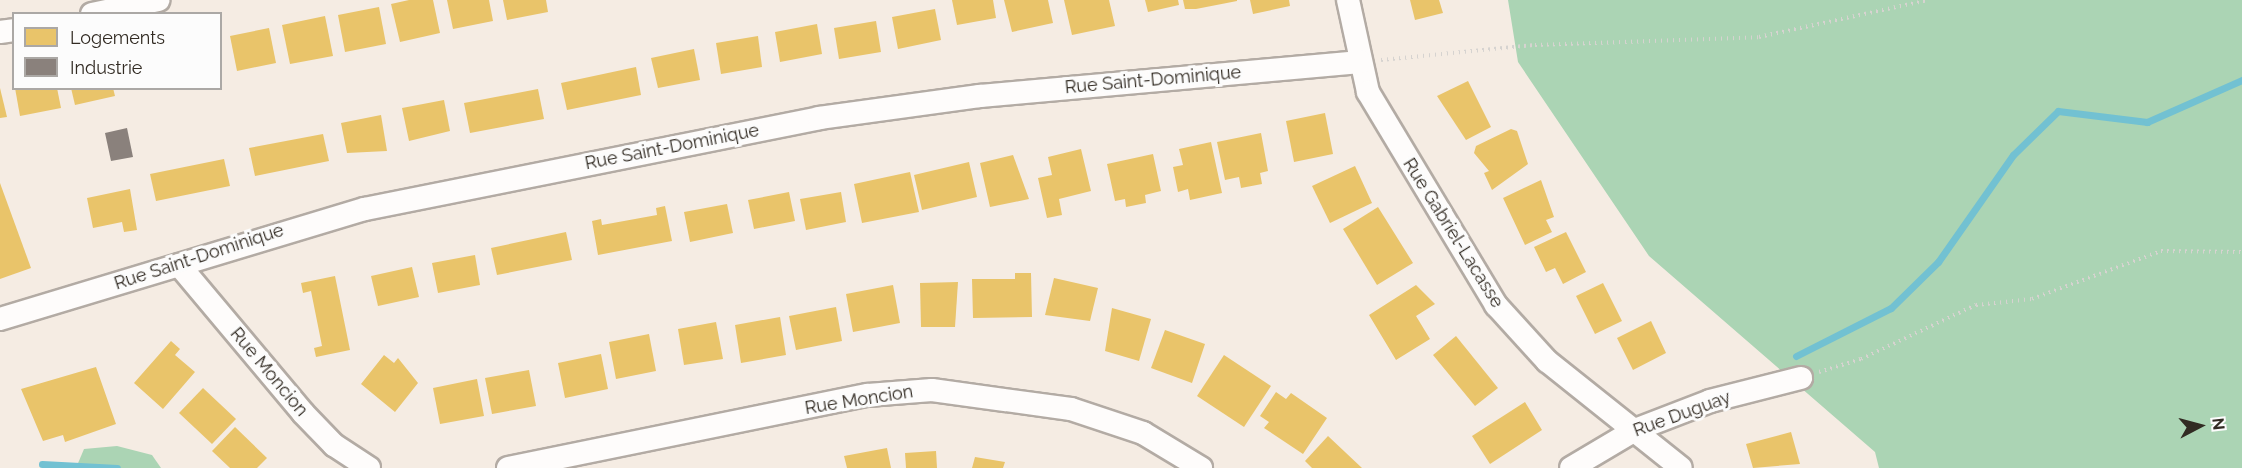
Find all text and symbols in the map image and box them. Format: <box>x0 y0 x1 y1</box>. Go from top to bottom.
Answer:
legend <box>12 12 222 90</box>
text: Logements <box>70 27 165 48</box>
text: Industrie <box>70 57 142 78</box>
street label: Rue Saint-Dominique <box>1064 62 1242 98</box>
street label: Rue Saint-Dominique <box>583 120 761 174</box>
street label: Rue Gabriel-Lacasse <box>1398 154 1508 312</box>
street label: Rue Saint-Dominique <box>112 219 286 295</box>
street label: Rue Moncion <box>226 323 312 421</box>
street label: Rue Moncion <box>803 381 915 419</box>
street label: Rue Duguay <box>1630 386 1734 442</box>
north arrow <box>2170 396 2230 456</box>
text: N <box>2208 417 2228 431</box>

